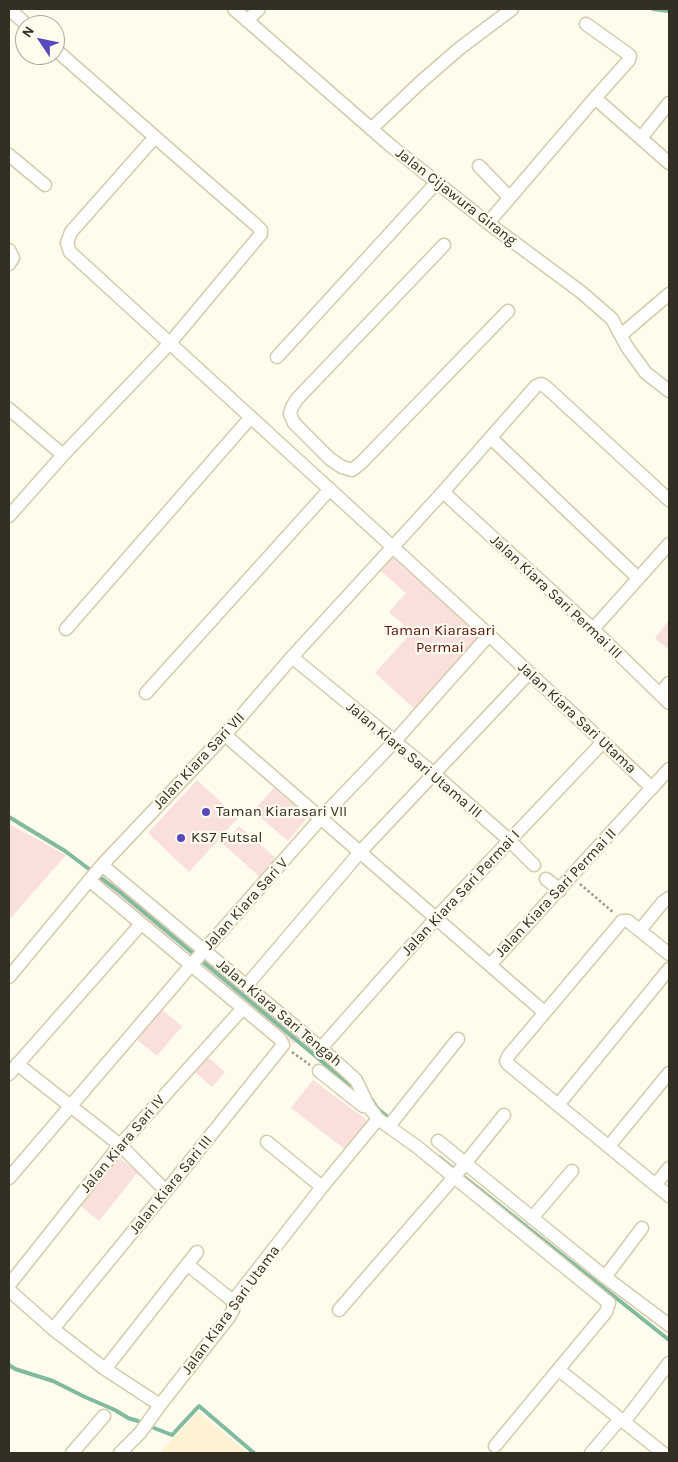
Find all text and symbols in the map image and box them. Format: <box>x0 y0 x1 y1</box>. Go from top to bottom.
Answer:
north arrow <box>15 15 65 65</box>
text: N <box>18 23 38 41</box>
street label: Jalan Cijawura Girang <box>392 144 520 250</box>
street label: Jalan Kiara Sari Permai III <box>486 531 626 663</box>
park label: Taman Kiarasari Permai <box>385 622 495 657</box>
street label: Jalan Kiara Sari Utama <box>514 658 640 778</box>
street label: Jalan Kiara Sari Utama III <box>343 698 485 822</box>
street label: Jalan Kiara Sari VII <box>149 709 249 813</box>
place label: Taman Kiarasari VII <box>216 803 347 821</box>
marker: Taman Kiarasari VII <box>200 806 212 818</box>
street label: Jalan Kiara Sari Permai II <box>492 825 620 961</box>
street label: Jalan Kiara Sari Permai I <box>398 826 524 960</box>
place label: KS7 Futsal <box>191 829 262 847</box>
marker: KS7 Futsal <box>175 832 187 844</box>
street label: Jalan Kiara Sari V <box>200 854 292 954</box>
street label: Jalan Kiara Sari Tengah <box>213 955 345 1071</box>
street label: Jalan Kiara Sari IV <box>77 1092 169 1196</box>
street label: Jalan Kiara Sari III <box>126 1132 216 1238</box>
street label: Jalan Kiara Sari Utama <box>178 1242 284 1378</box>

